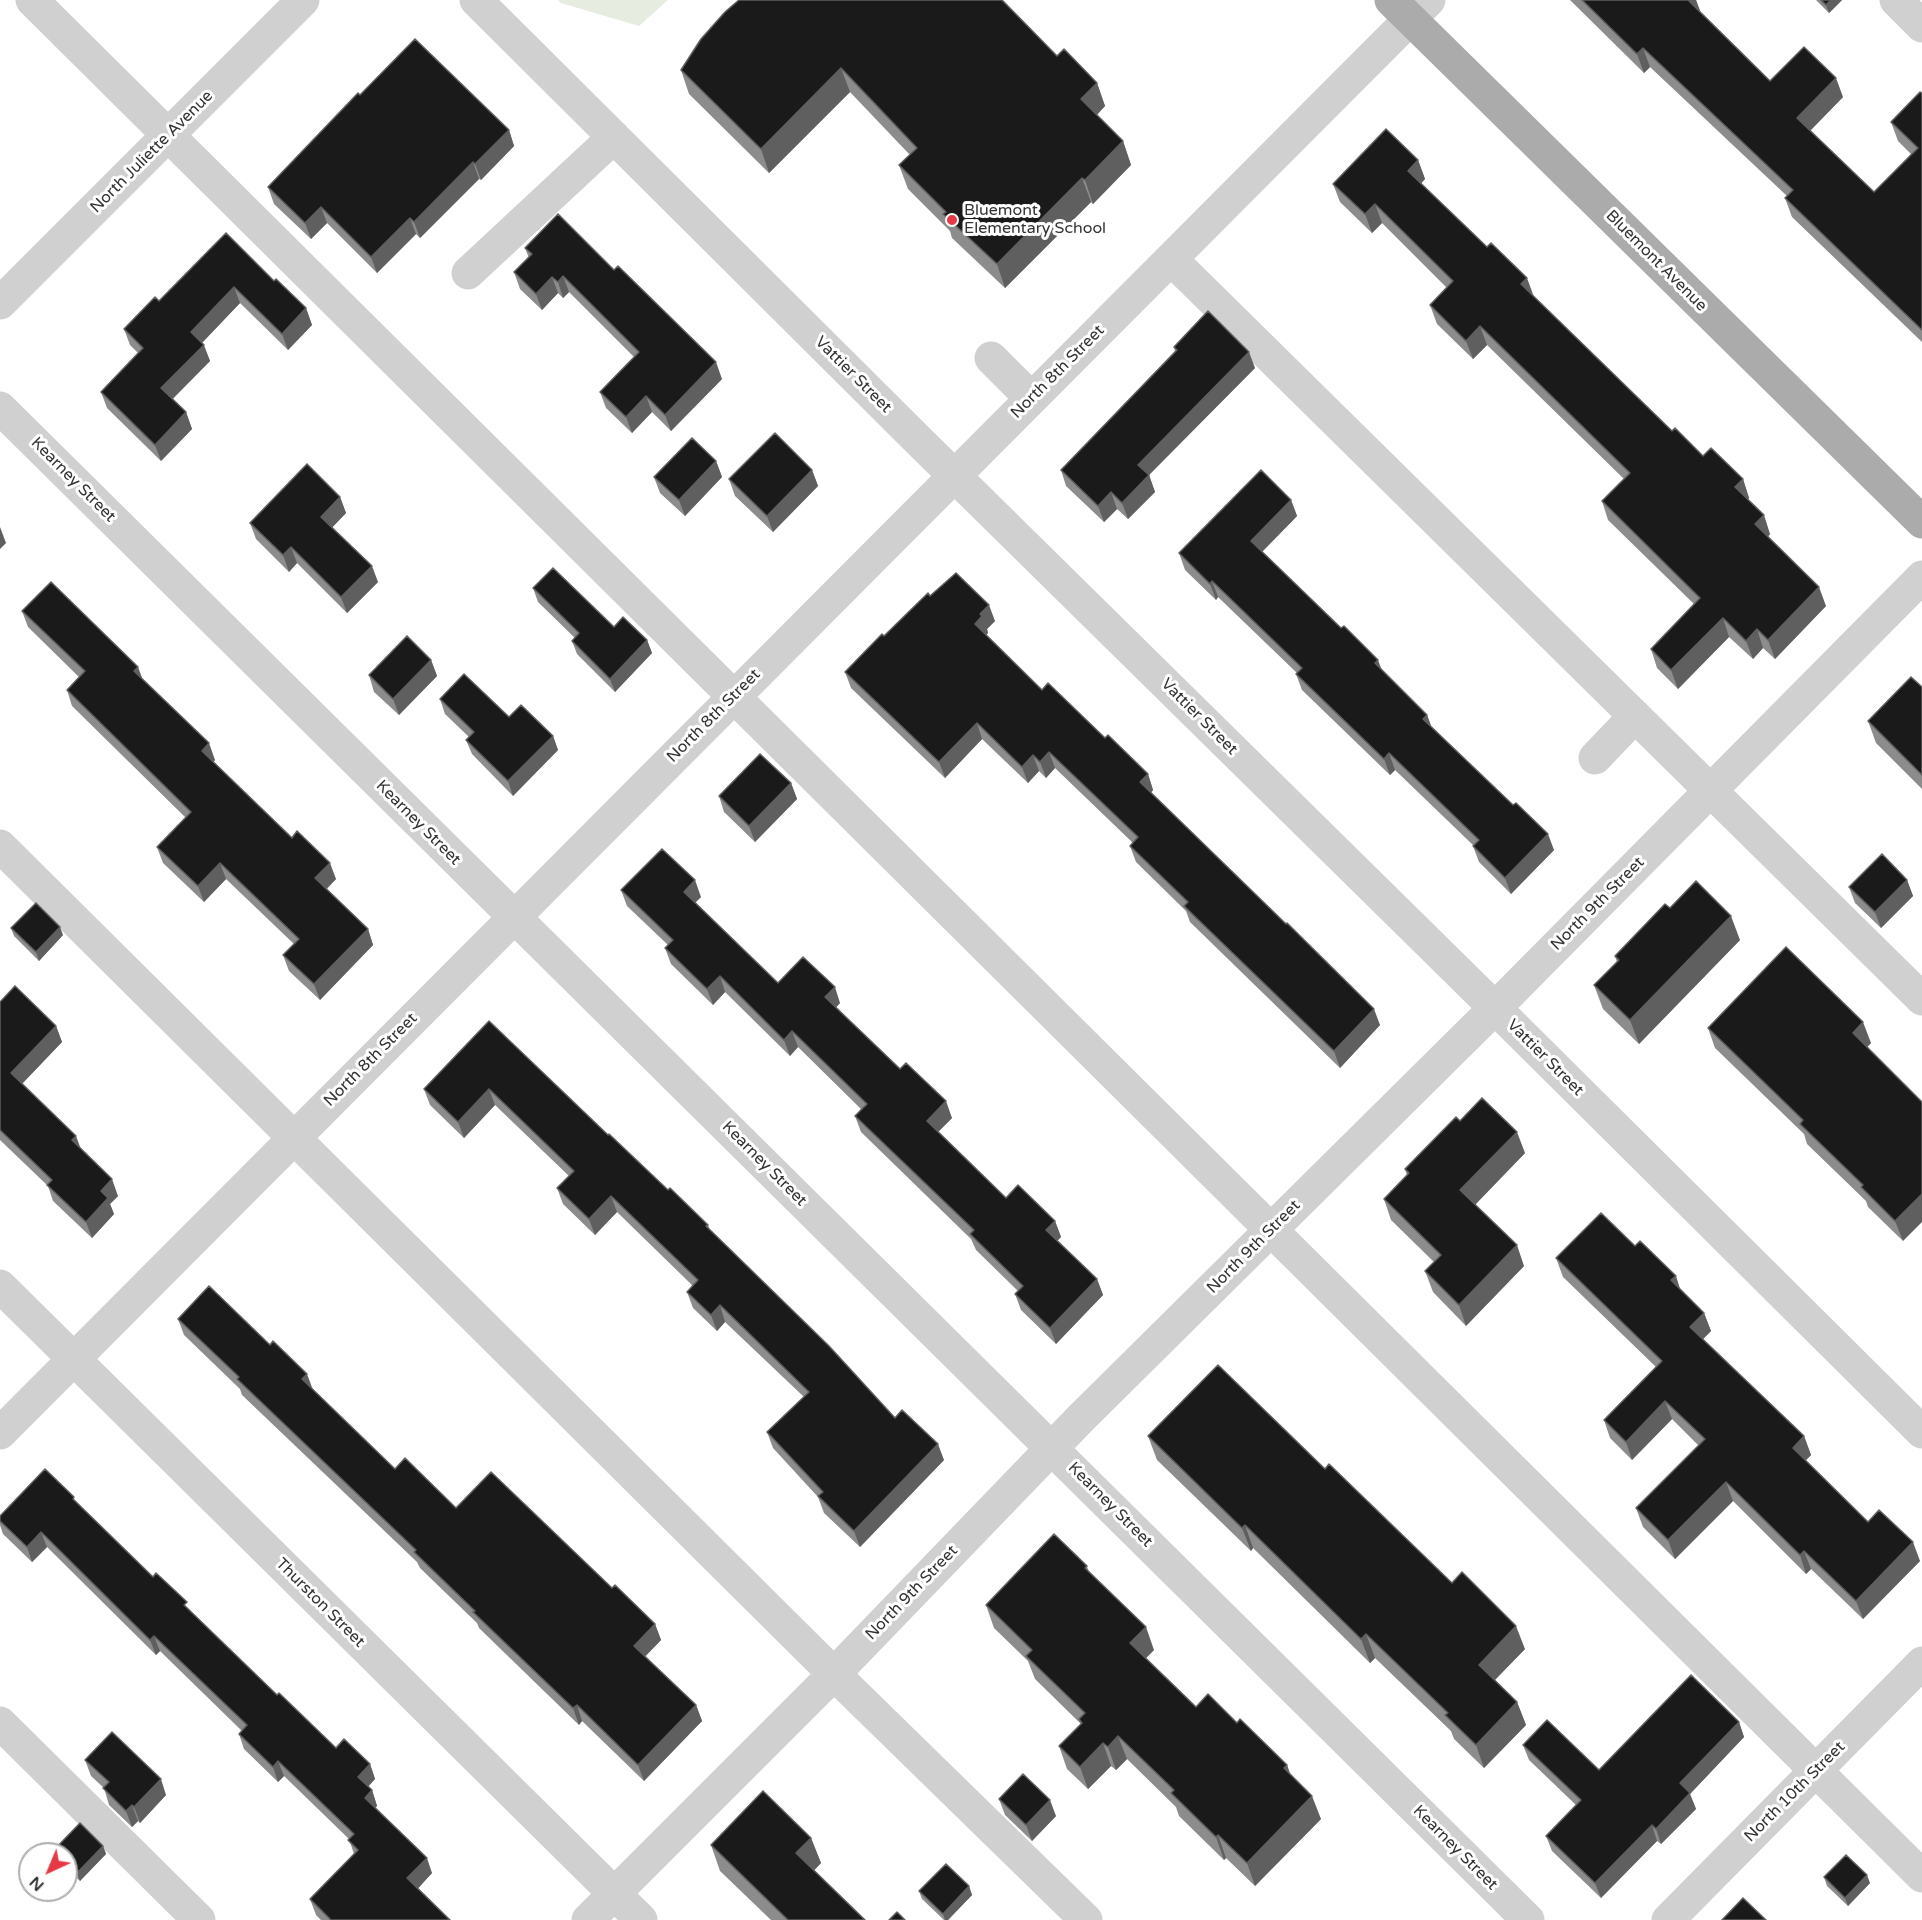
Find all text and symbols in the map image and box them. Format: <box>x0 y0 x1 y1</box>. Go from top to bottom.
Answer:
street label: North Juliette Avenue <box>87 87 217 217</box>
place label: Bluemont Elementary School <box>964 201 1106 239</box>
street label: Bluemont Avenue <box>1601 206 1711 316</box>
marker: Bluemont Elementary School <box>945 213 959 227</box>
street label: North 8th Street <box>1007 321 1109 423</box>
street label: Vattier Street <box>811 333 895 417</box>
street label: Kearney Street <box>27 434 119 526</box>
street label: North 8th Street <box>663 665 765 767</box>
street label: Vattier Street <box>1157 675 1241 759</box>
street label: Kearney Street <box>372 777 464 869</box>
street label: North 9th Street <box>1547 853 1649 955</box>
street label: North 8th Street <box>320 1009 422 1111</box>
street label: Vattier Street <box>1503 1016 1587 1100</box>
street label: Kearney Street <box>718 1118 810 1210</box>
street label: North 9th Street <box>1203 1196 1305 1298</box>
street label: Kearney Street <box>1064 1459 1156 1551</box>
street label: North 9th Street <box>862 1542 962 1644</box>
street label: Thurston Street <box>271 1554 369 1652</box>
street label: North 10th Street <box>1741 1738 1849 1846</box>
street label: Kearney Street <box>1409 1802 1501 1894</box>
north arrow <box>18 1842 78 1902</box>
text: N <box>25 1872 48 1895</box>

